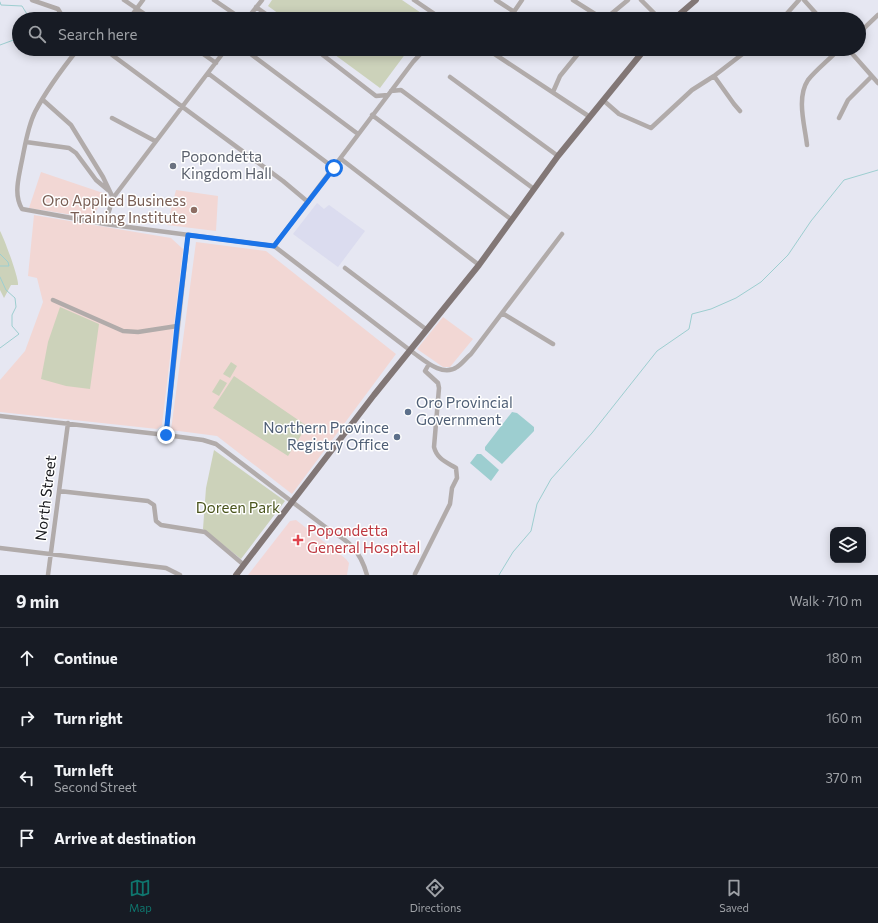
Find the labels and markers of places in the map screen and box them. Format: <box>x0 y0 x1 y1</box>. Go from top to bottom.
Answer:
place label: Popondetta Kingdom Hall <box>181 147 272 182</box>
marker: Popondetta Kingdom Hall <box>168 161 178 171</box>
place label: Oro Applied Business Training Institute <box>42 191 186 226</box>
marker: Oro Applied Business Training Institute <box>189 205 199 215</box>
place label: Oro Provincial Government <box>416 393 513 428</box>
marker: Oro Provincial Government <box>403 407 413 417</box>
place label: Northern Province Registry Office <box>263 418 389 453</box>
marker: Northern Province Registry Office <box>392 432 402 442</box>
place label: Popondetta General Hospital <box>307 521 420 556</box>
marker: Popondetta General Hospital <box>292 534 304 546</box>

